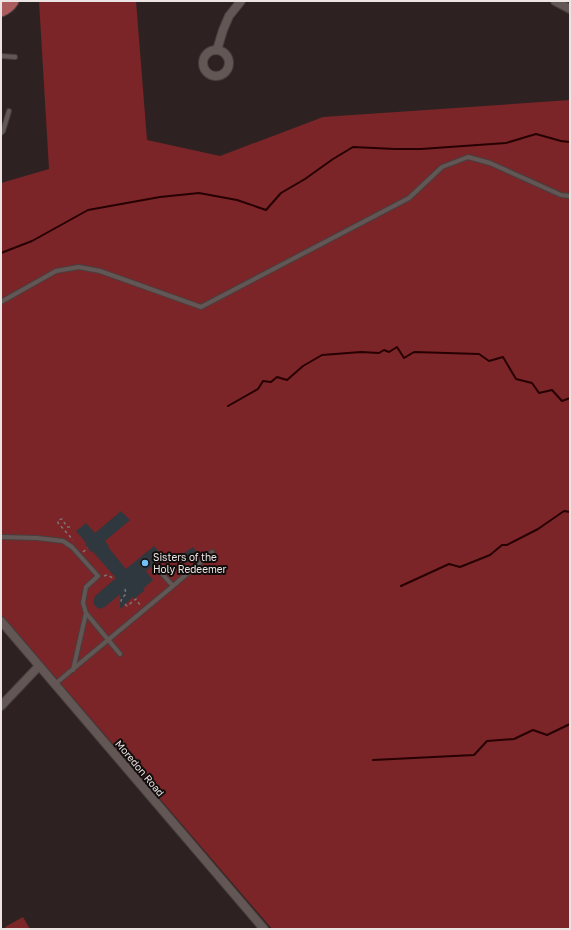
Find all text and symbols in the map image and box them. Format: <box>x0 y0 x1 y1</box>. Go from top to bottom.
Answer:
place label: Sisters of the Holy Redeemer <box>153 551 227 575</box>
marker: Sisters of the Holy Redeemer <box>140 558 150 568</box>
street label: Moredon Road <box>113 738 167 798</box>

